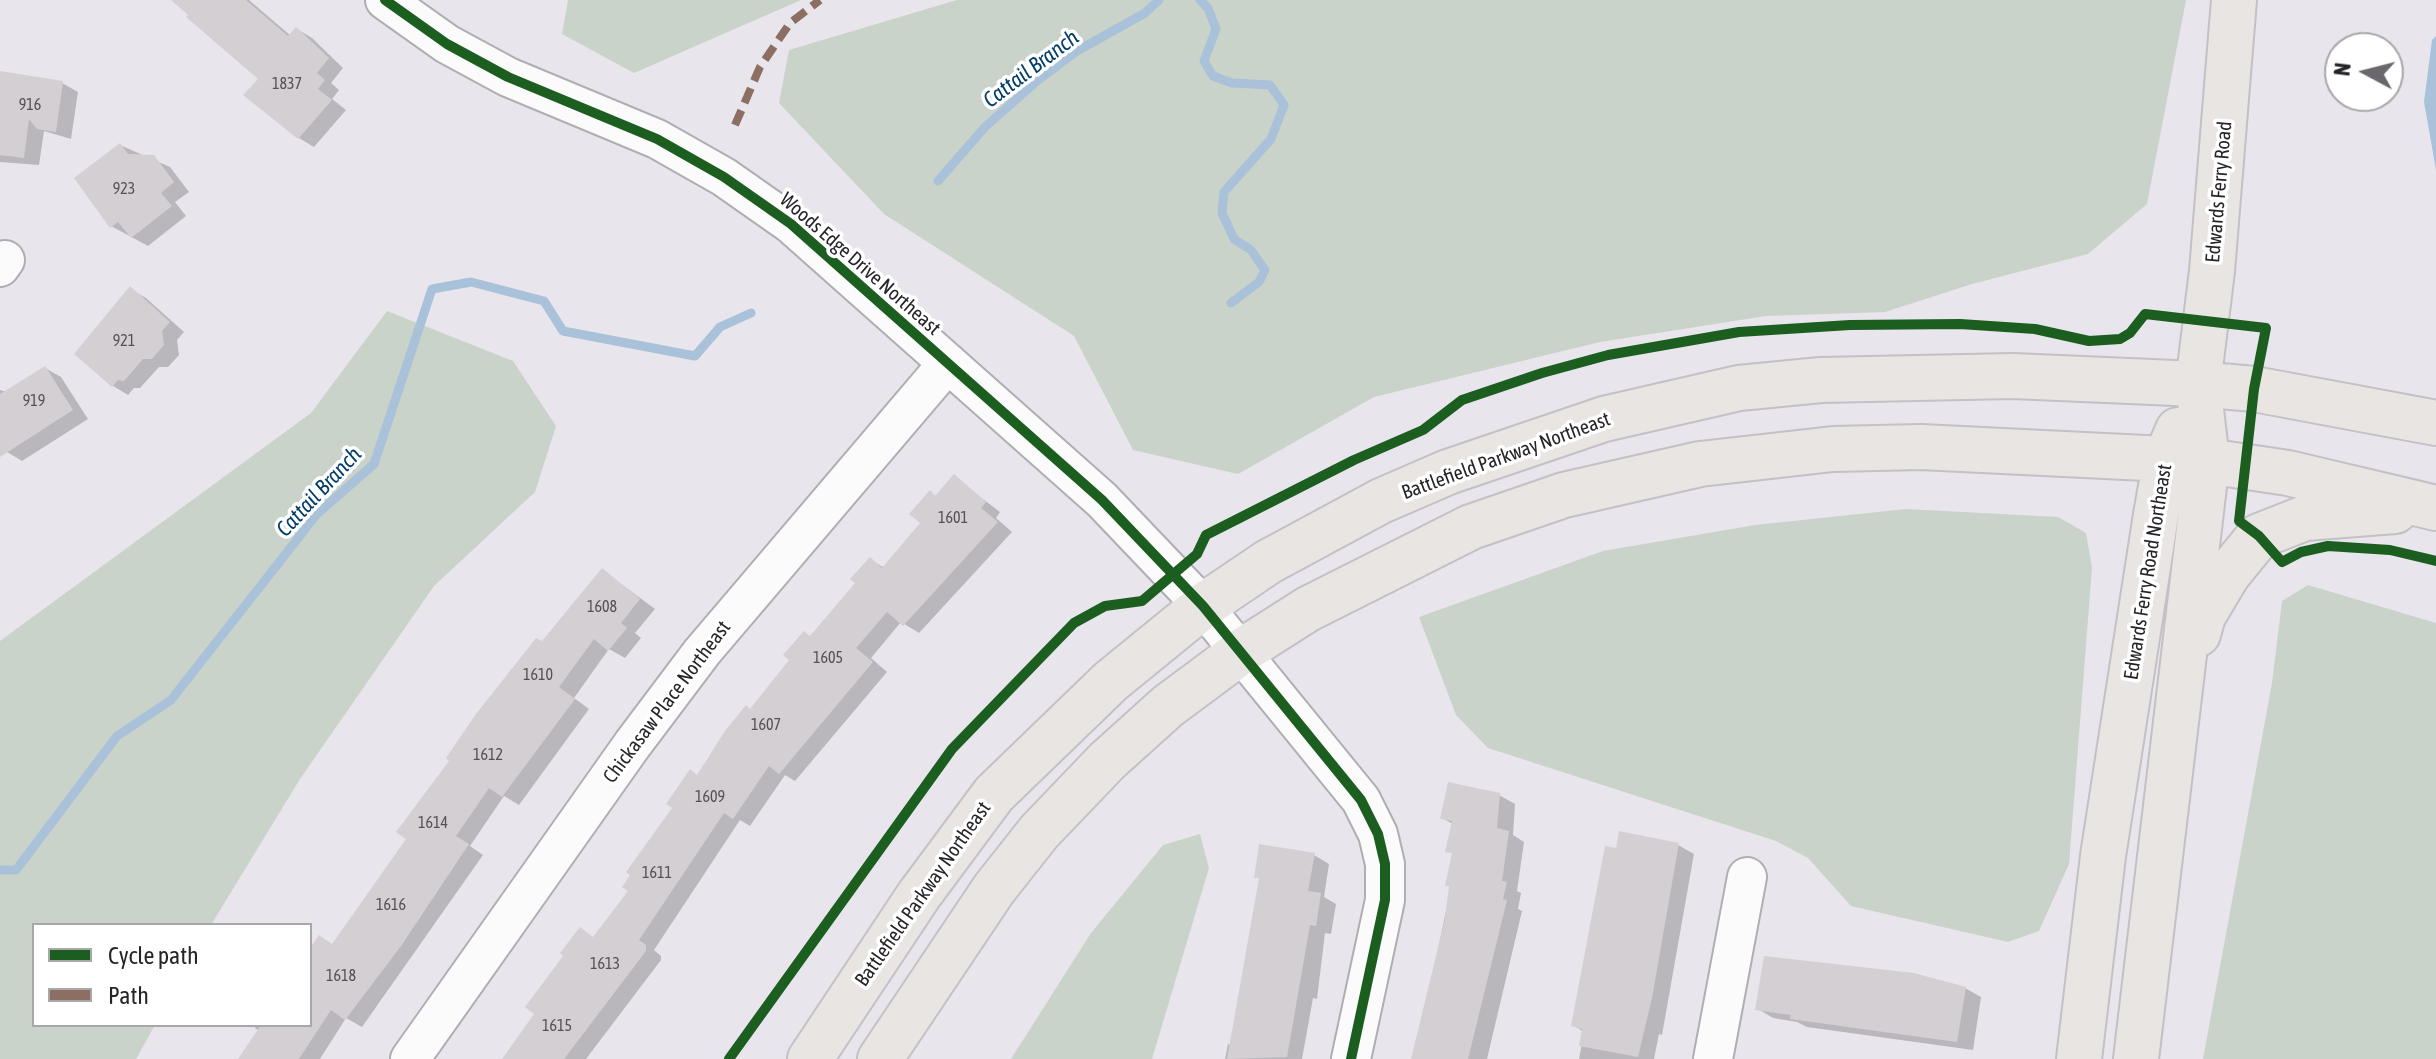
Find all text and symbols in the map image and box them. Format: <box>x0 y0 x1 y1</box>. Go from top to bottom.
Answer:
water label: Cattail Branch <box>978 25 1084 113</box>
north arrow <box>2324 32 2404 112</box>
text: N <box>2328 61 2356 77</box>
house number: 1837 <box>272 74 302 94</box>
house number: 916 <box>19 95 41 115</box>
street label: Edwards Ferry Road <box>2201 120 2237 264</box>
house number: 923 <box>113 179 135 199</box>
street label: Woods Edge Drive Northeast <box>775 188 945 340</box>
house number: 921 <box>113 331 135 351</box>
house number: 919 <box>23 391 45 411</box>
street label: Battlefield Parkway Northeast <box>1399 407 1613 505</box>
water label: Cattail Branch <box>271 442 367 542</box>
street label: Edwards Ferry Road Northeast <box>2119 462 2177 682</box>
house number: 1601 <box>938 508 968 528</box>
house number: 1608 <box>587 597 617 617</box>
street label: Chickasaw Place Northeast <box>598 616 736 788</box>
house number: 1605 <box>813 648 843 668</box>
house number: 1610 <box>523 665 553 685</box>
house number: 1607 <box>751 715 781 735</box>
house number: 1612 <box>473 745 503 765</box>
house number: 1609 <box>695 787 725 807</box>
street label: Battlefield Parkway Northeast <box>850 797 996 991</box>
house number: 1614 <box>418 813 448 833</box>
house number: 1611 <box>642 863 672 883</box>
house number: 1616 <box>376 895 406 915</box>
legend <box>32 923 312 1027</box>
text: Cycle path <box>108 942 199 969</box>
house number: 1613 <box>590 954 620 974</box>
house number: 1618 <box>326 966 356 986</box>
text: Path <box>108 982 149 1009</box>
house number: 1615 <box>542 1016 572 1036</box>

